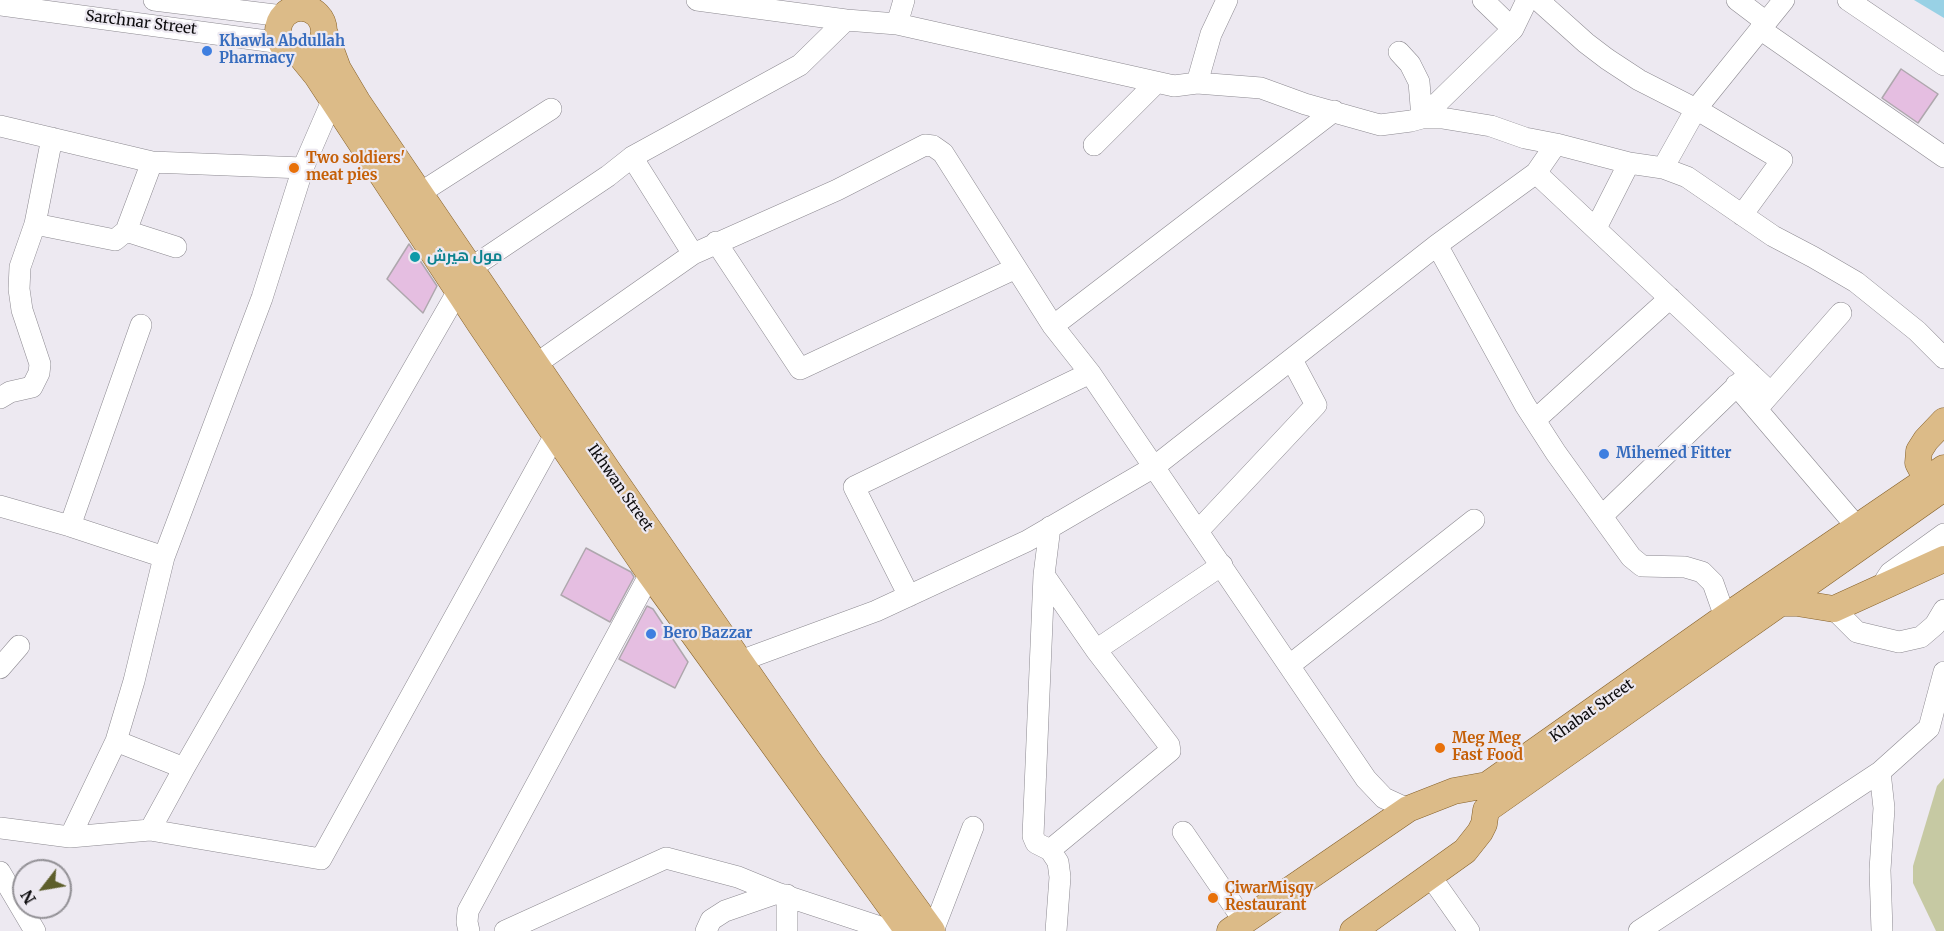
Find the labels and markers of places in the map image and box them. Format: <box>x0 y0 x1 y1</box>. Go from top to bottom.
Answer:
place label: Khawla Abdullah Pharmacy <box>219 33 345 68</box>
marker: Khawla Abdullah Pharmacy <box>200 44 214 58</box>
place label: Two soldiers' meat pies <box>306 150 405 185</box>
marker: Two soldiers' meat pies <box>287 161 301 175</box>
place label: مول هيرش <box>427 248 502 266</box>
marker: مول هيرش <box>408 250 422 264</box>
place label: Mihemed Fitter <box>1616 445 1731 463</box>
marker: Mihemed Fitter <box>1597 447 1611 461</box>
place label: Bero Bazzar <box>663 625 753 643</box>
marker: Bero Bazzar <box>644 627 658 641</box>
place label: Meg Meg Fast Food <box>1452 730 1523 765</box>
marker: Meg Meg Fast Food <box>1433 741 1447 755</box>
place label: ÇiwarMişqy Restaurant <box>1225 880 1313 915</box>
marker: ÇiwarMişqy Restaurant <box>1206 891 1220 905</box>

